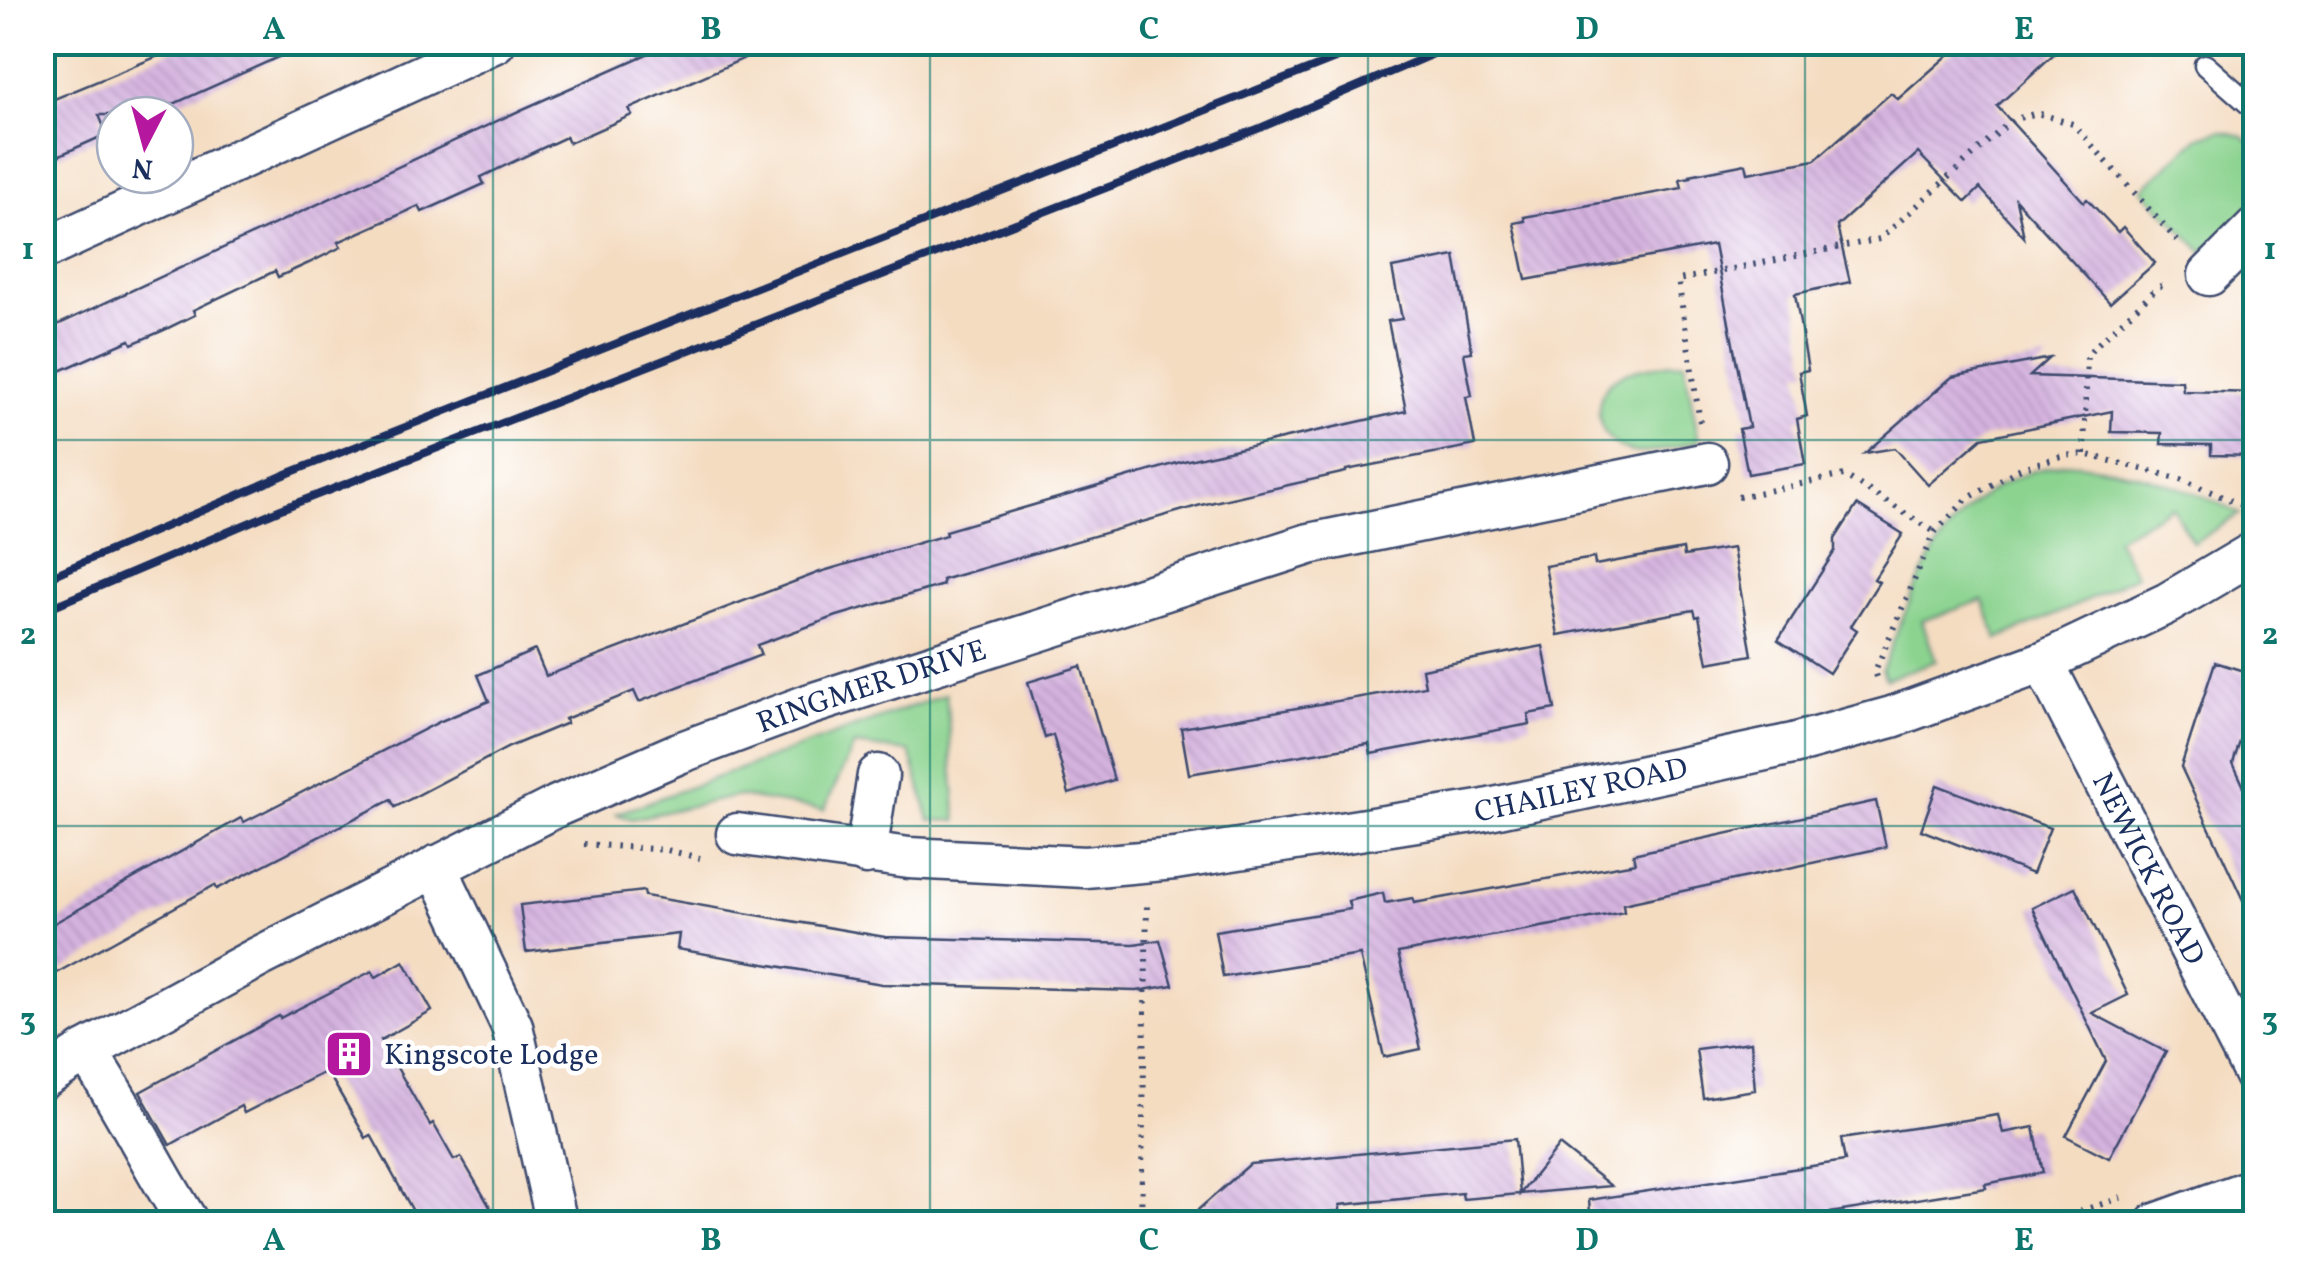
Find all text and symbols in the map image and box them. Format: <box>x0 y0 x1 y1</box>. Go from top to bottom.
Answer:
text: A <box>263 9 286 53</box>
text: B <box>700 9 722 53</box>
text: C <box>1139 9 1159 53</box>
text: D <box>1575 9 1599 53</box>
text: E <box>2014 9 2034 53</box>
north arrow <box>95 95 195 195</box>
text: N <box>131 147 155 188</box>
text: 1 <box>22 229 34 273</box>
text: 1 <box>2264 229 2276 273</box>
text: 2 <box>20 614 36 658</box>
text: 2 <box>2262 614 2278 658</box>
street label: RINGMER DRIVE <box>751 630 992 745</box>
street label: CHAILEY ROAD <box>1471 748 1692 835</box>
street label: NEWICK ROAD <box>2080 766 2214 973</box>
text: 3 <box>20 1000 36 1044</box>
text: 3 <box>2262 1000 2278 1044</box>
building icon: Kingscote Lodge <box>323 1028 375 1080</box>
place label: Kingscote Lodge <box>384 1035 599 1077</box>
text: A <box>263 1220 286 1264</box>
text: B <box>700 1220 722 1264</box>
text: C <box>1139 1220 1159 1264</box>
text: D <box>1575 1220 1599 1264</box>
text: E <box>2014 1220 2034 1264</box>

